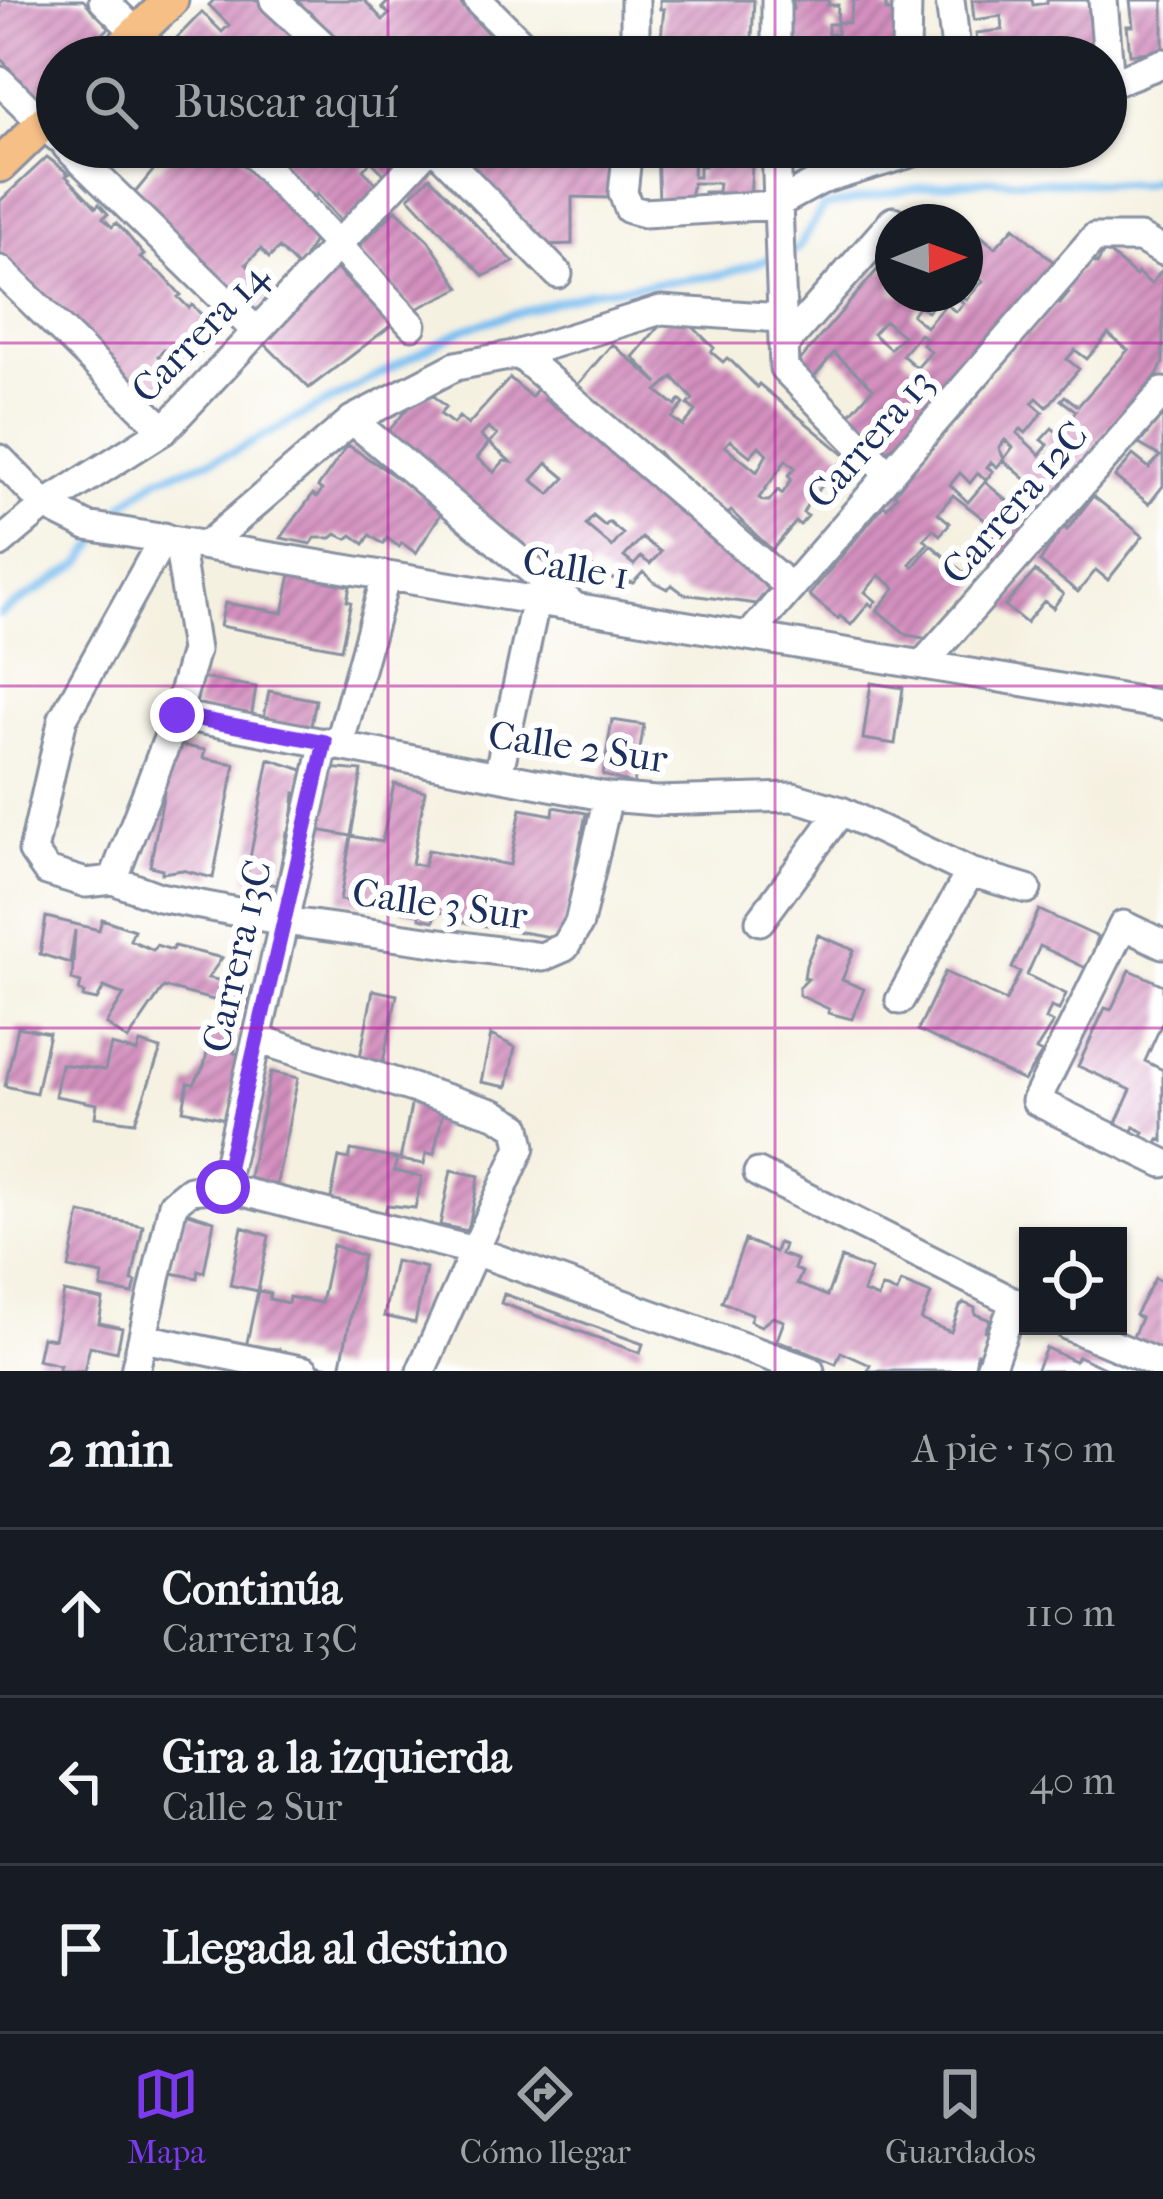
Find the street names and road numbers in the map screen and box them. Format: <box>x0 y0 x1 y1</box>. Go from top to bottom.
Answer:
street label: Carrera 14 <box>122 253 278 412</box>
street label: Carrera 13 <box>797 360 943 518</box>
street label: Carrera 12C <box>932 412 1098 593</box>
street label: Calle 1 <box>519 537 632 599</box>
street label: Calle 2 Sur <box>485 712 671 782</box>
street label: Carrera 13C <box>193 856 281 1057</box>
street label: Calle 3 Sur <box>349 869 531 939</box>

